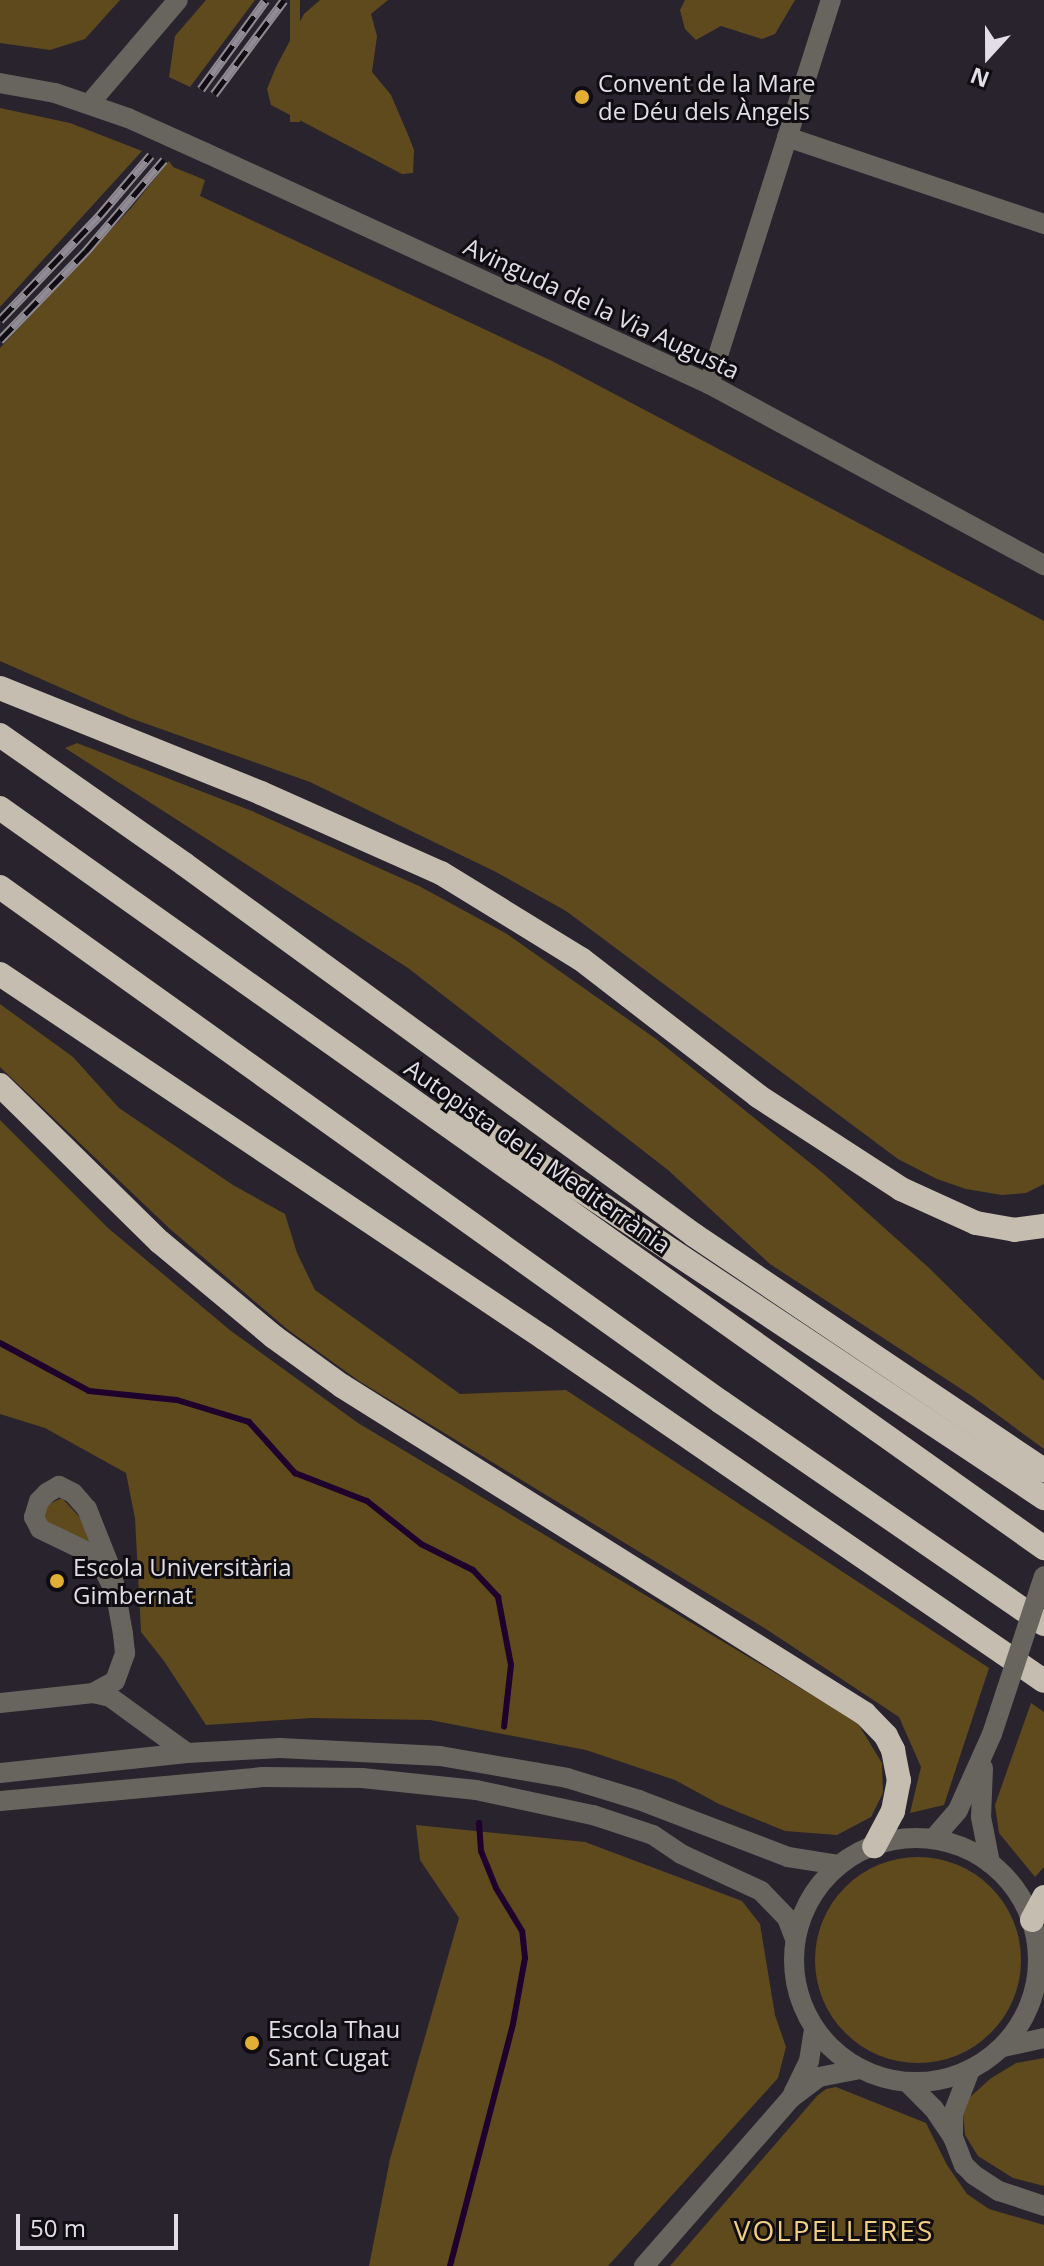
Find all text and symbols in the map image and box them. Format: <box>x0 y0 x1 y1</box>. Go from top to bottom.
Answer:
north arrow <box>948 16 1028 96</box>
text: N <box>966 61 993 96</box>
place label: Convent de la Mare de Déu dels Àngels <box>598 69 815 125</box>
marker: Convent de la Mare de Déu dels Àngels <box>573 88 591 106</box>
street label: Avinguda de la Via Augusta <box>460 231 744 385</box>
street label: Autopista de la Mediterrània <box>399 1053 677 1259</box>
place label: Escola Universitària Gimbernat <box>73 1553 291 1609</box>
marker: Escola Universitària Gimbernat <box>48 1572 66 1590</box>
place label: Escola Thau Sant Cugat <box>268 2015 400 2071</box>
marker: Escola Thau Sant Cugat <box>243 2034 261 2052</box>
scale bar <box>20 2198 182 2248</box>
text: 50 m <box>30 2211 86 2244</box>
district label: VOLPELLERES <box>734 2213 934 2247</box>

